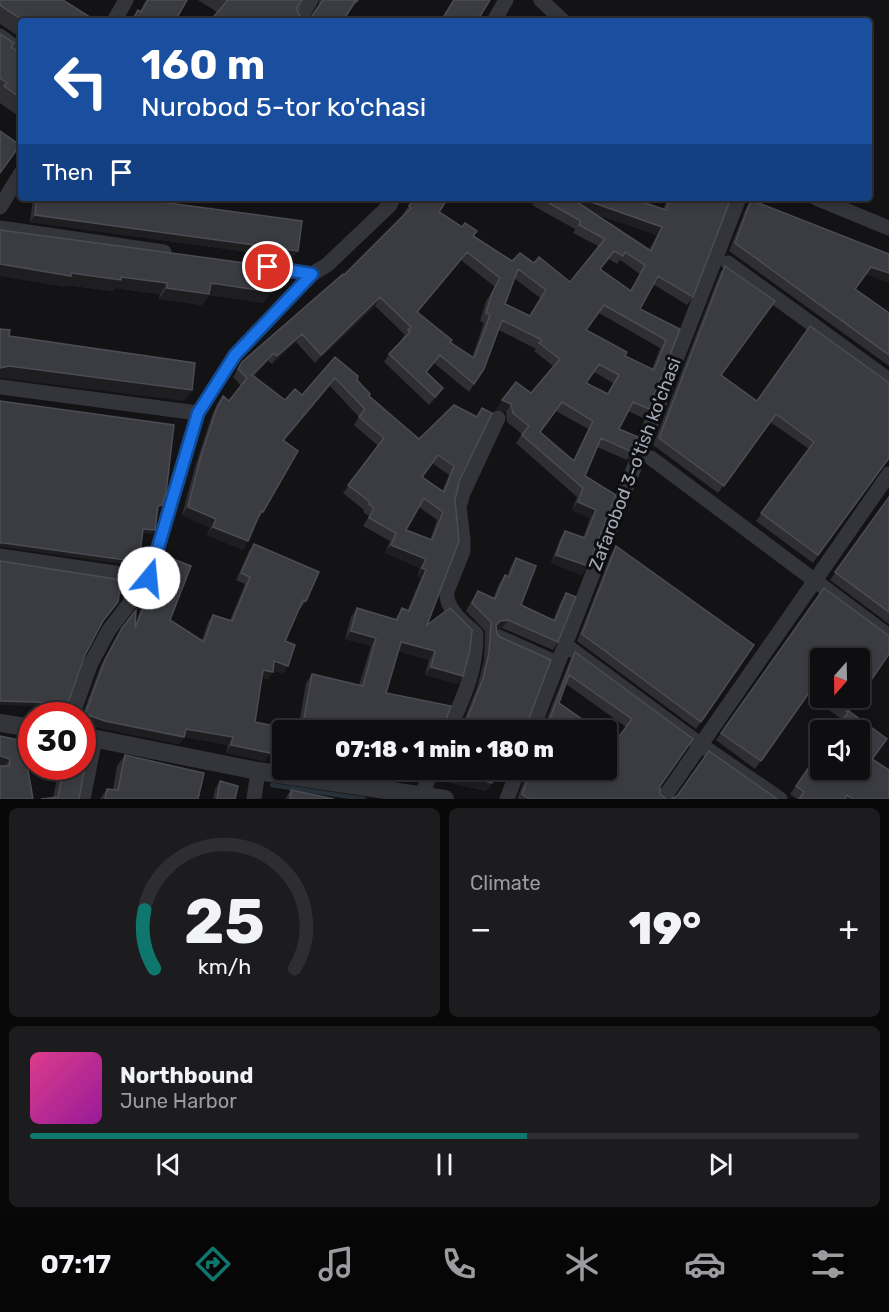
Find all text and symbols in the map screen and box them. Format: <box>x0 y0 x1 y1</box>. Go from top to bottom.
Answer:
text: 160 m <box>141 40 265 90</box>
icon: left <box>42 42 120 120</box>
text: Nurobod 5-tor ko'chasi <box>141 91 426 123</box>
icon: arrive <box>105 156 138 189</box>
text: Then <box>42 159 93 186</box>
pin <box>242 241 293 292</box>
icon: arrive <box>251 250 284 283</box>
street label: Zafarobod 3-o'tish ko'chasi <box>584 354 686 574</box>
position arrow <box>117 546 181 610</box>
north arrow <box>810 648 870 708</box>
map controls <box>810 648 870 780</box>
speed limit sign: 30 <box>18 702 96 780</box>
button: sound <box>810 720 870 780</box>
text: 07:18 · 1 min · 180 m <box>335 736 554 763</box>
text: Climate <box>470 871 541 895</box>
text: 25 <box>184 885 265 959</box>
text: 19° <box>629 902 701 955</box>
text: − <box>470 909 491 948</box>
text: + <box>838 909 859 948</box>
text: km/h <box>198 955 251 980</box>
text: Northbound <box>120 1062 253 1089</box>
text: June Harbor <box>120 1089 237 1113</box>
icon: previous <box>152 1148 185 1181</box>
icon: pause <box>428 1148 461 1181</box>
icon: next <box>704 1148 737 1181</box>
icon: directions <box>192 1243 234 1285</box>
icon: music <box>315 1243 357 1285</box>
icon: phone <box>438 1243 480 1285</box>
icon: climate <box>561 1243 603 1285</box>
icon: car <box>684 1243 726 1285</box>
icon: filters <box>807 1243 849 1285</box>
text: 07:17 <box>40 1248 111 1280</box>

